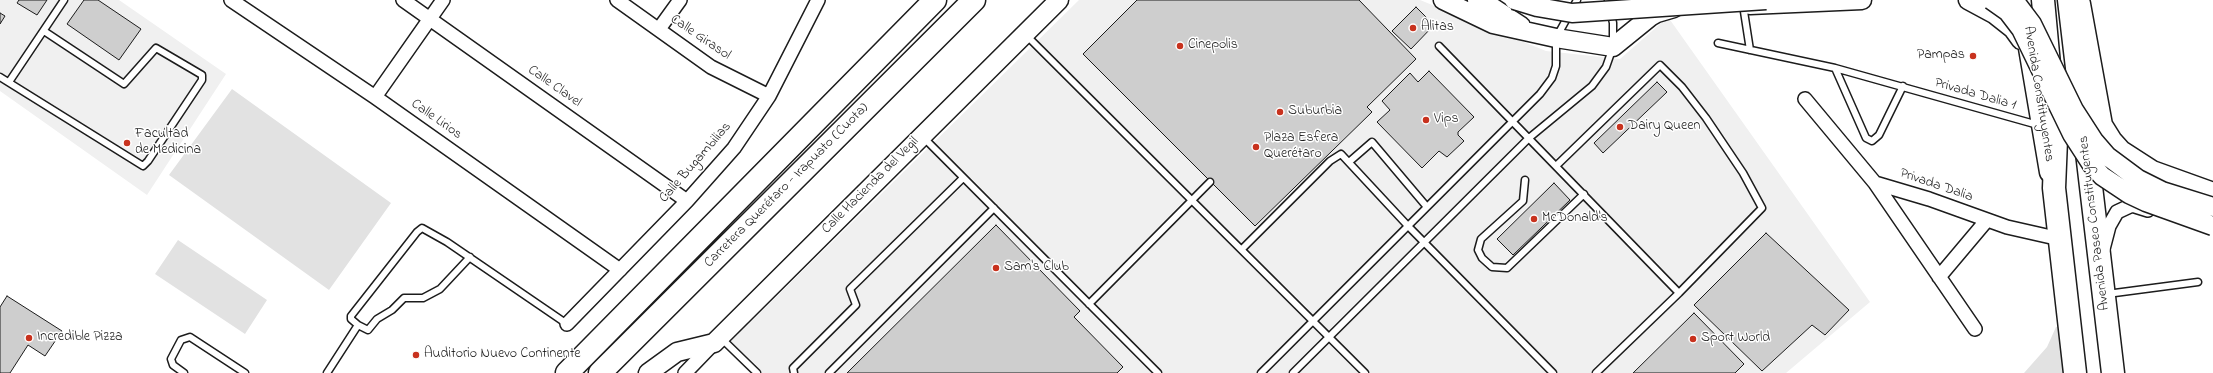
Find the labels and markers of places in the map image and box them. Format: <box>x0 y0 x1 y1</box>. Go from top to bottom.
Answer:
place label: Alitas <box>1421 20 1454 36</box>
marker: Alitas <box>1408 23 1418 33</box>
place label: Cinepolis <box>1188 38 1238 54</box>
marker: Cinepolis <box>1175 41 1185 51</box>
place label: Pampas <box>1917 48 1965 64</box>
marker: Pampas <box>1968 51 1978 61</box>
place label: Suburbia <box>1288 104 1342 120</box>
marker: Suburbia <box>1275 107 1285 117</box>
place label: Vips <box>1434 112 1459 128</box>
marker: Vips <box>1421 115 1431 125</box>
place label: Dairy Queen <box>1628 119 1700 135</box>
marker: Dairy Queen <box>1615 122 1625 132</box>
place label: Facultad de Medicina <box>135 127 201 160</box>
place label: Plaza Esfera Querétaro <box>1264 131 1338 164</box>
marker: Facultad de Medicina <box>122 138 132 148</box>
marker: Plaza Esfera Querétaro <box>1251 142 1261 152</box>
place label: McDonald's <box>1542 211 1608 227</box>
marker: McDonald's <box>1529 214 1539 224</box>
place label: Sam's Club <box>1004 260 1069 276</box>
marker: Sam's Club <box>991 263 1001 273</box>
place label: Incredible Pizza <box>37 330 123 346</box>
place label: Sport World <box>1701 331 1770 347</box>
marker: Incredible Pizza <box>24 333 34 343</box>
marker: Sport World <box>1688 334 1698 344</box>
place label: Auditorio Nuevo Continente <box>424 347 581 363</box>
marker: Auditorio Nuevo Continente <box>411 350 421 360</box>

